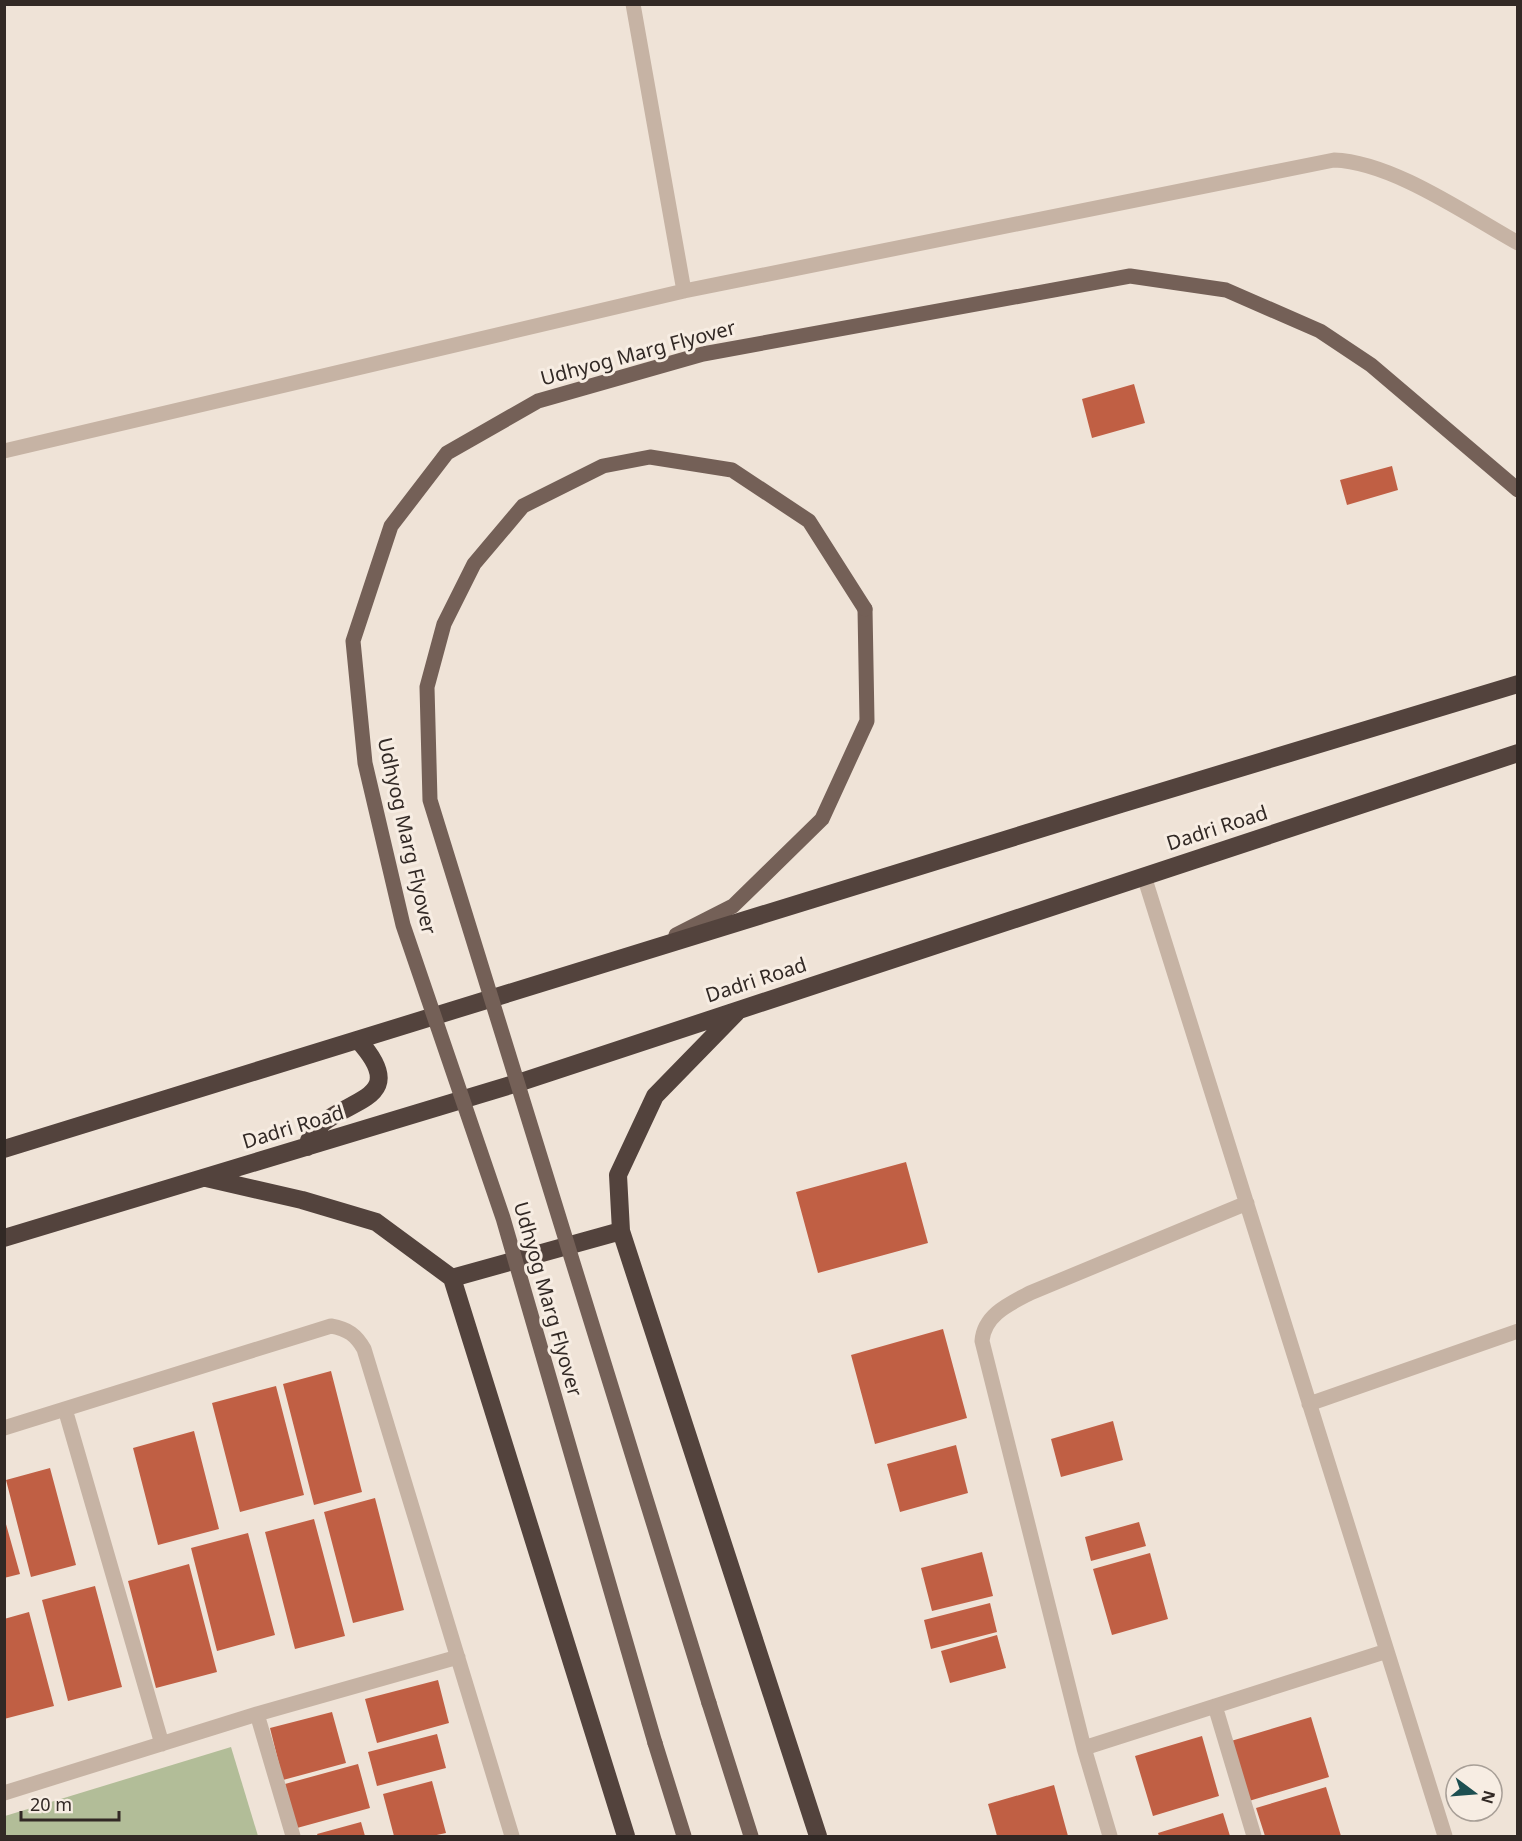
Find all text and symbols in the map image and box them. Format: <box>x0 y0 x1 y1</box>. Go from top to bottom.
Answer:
street label: Udhyog Marg Flyover <box>537 313 739 392</box>
street label: Udhyog Marg Flyover <box>372 735 443 937</box>
street label: Dadri Road <box>1163 798 1271 857</box>
street label: Dadri Road <box>702 950 810 1009</box>
street label: Dadri Road <box>239 1098 347 1155</box>
street label: Udhyog Marg Flyover <box>508 1198 589 1399</box>
north arrow <box>1444 1763 1504 1823</box>
scale bar <box>21 1784 118 1822</box>
text: N <box>1476 1788 1501 1806</box>
text: 20 m <box>30 1792 72 1816</box>

